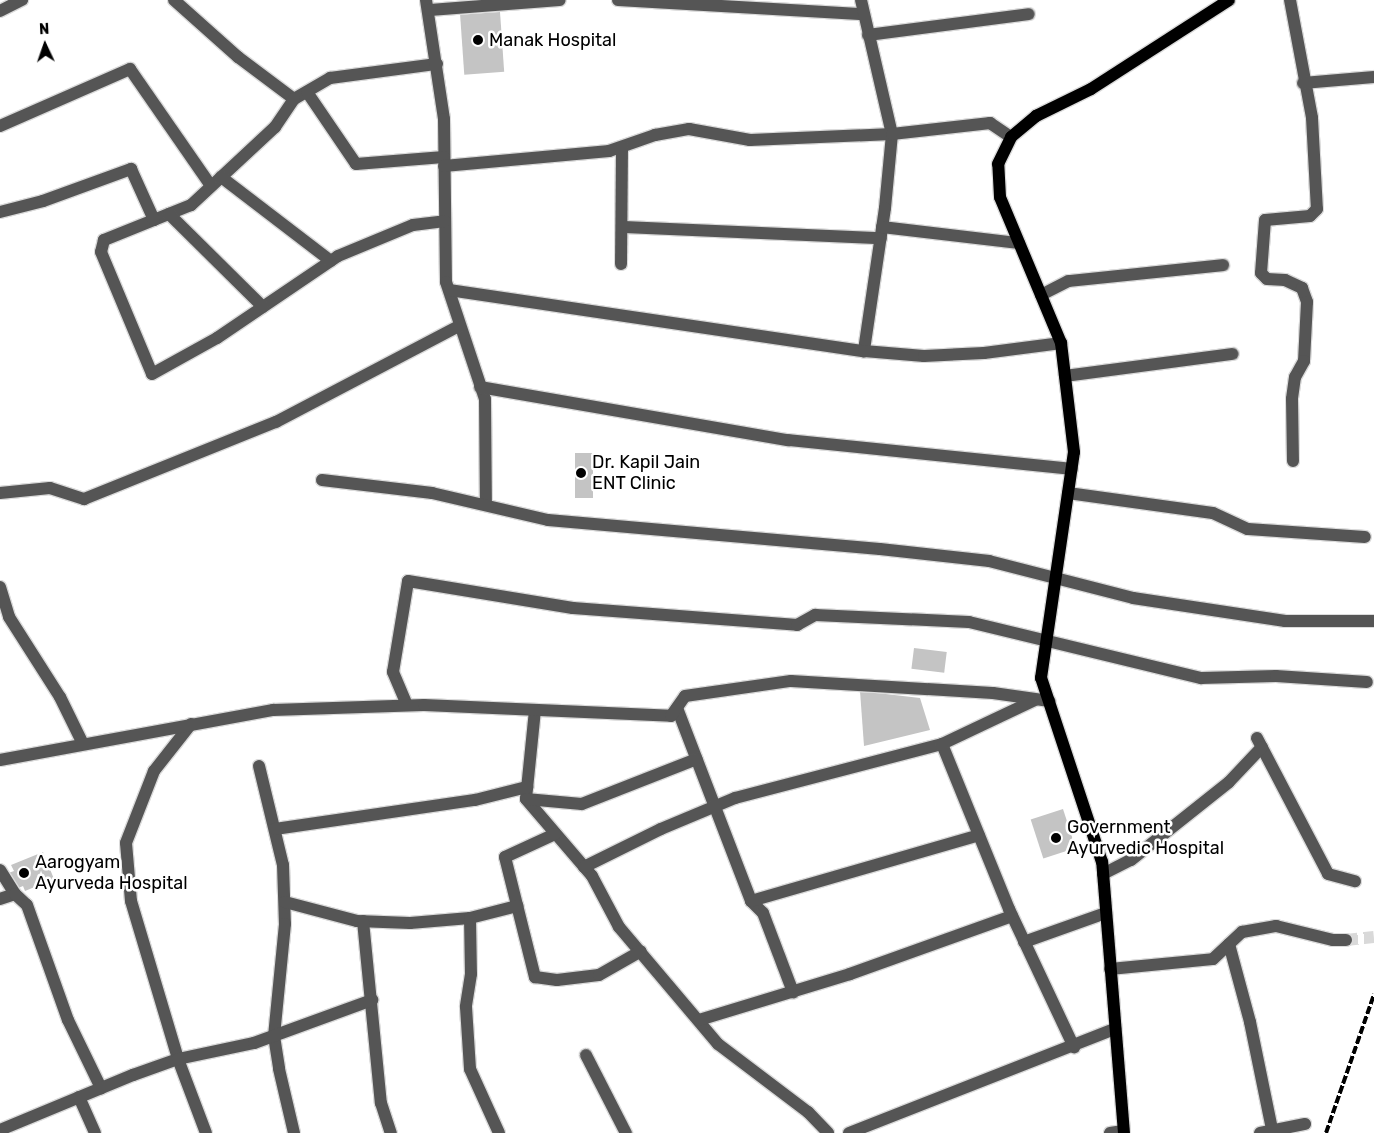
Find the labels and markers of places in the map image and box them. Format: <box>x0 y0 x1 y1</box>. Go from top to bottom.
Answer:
place label: Manak Hospital <box>489 29 617 51</box>
marker: Manak Hospital <box>471 33 485 47</box>
place label: Dr. Kapil Jain ENT Clinic <box>592 452 700 494</box>
marker: Dr. Kapil Jain ENT Clinic <box>574 466 588 480</box>
place label: Government Ayurvedic Hospital <box>1067 817 1224 860</box>
marker: Government Ayurvedic Hospital <box>1049 831 1063 845</box>
place label: Aarogyam Ayurveda Hospital <box>35 852 188 894</box>
marker: Aarogyam Ayurveda Hospital <box>17 866 31 880</box>

